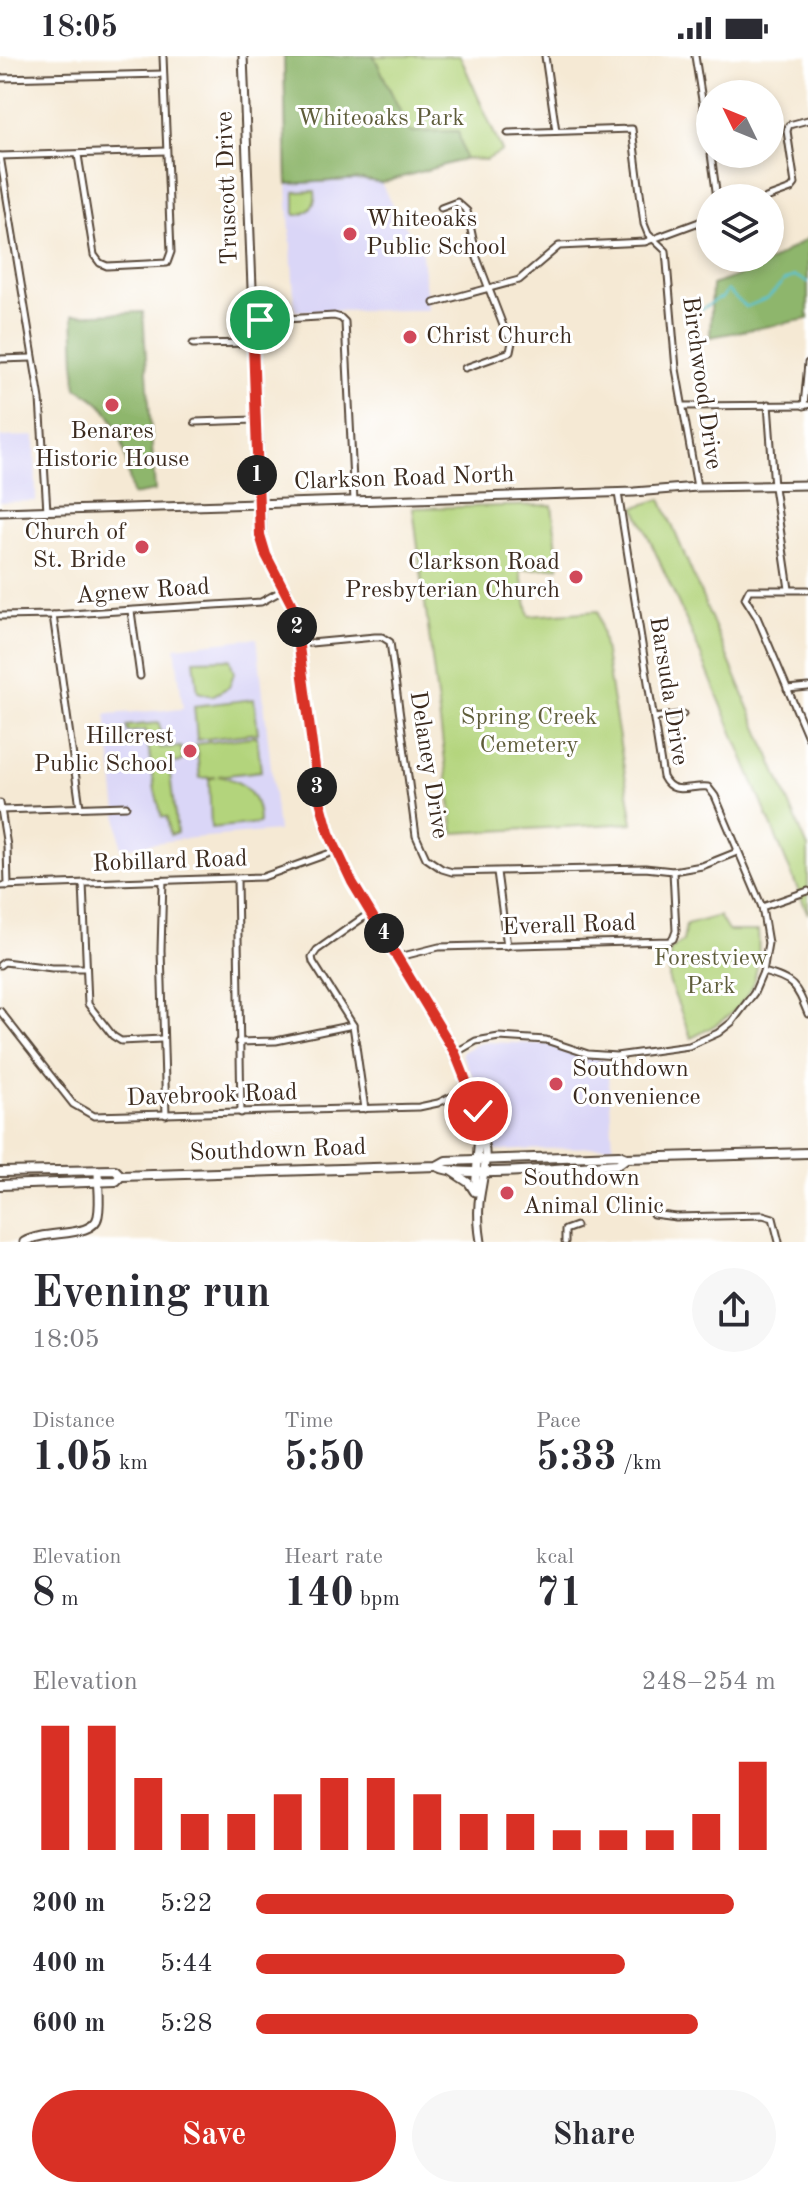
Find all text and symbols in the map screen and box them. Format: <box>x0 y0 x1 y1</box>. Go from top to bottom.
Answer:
text: 18:05 <box>40 13 118 43</box>
north arrow <box>696 80 784 168</box>
map controls <box>696 80 784 272</box>
park label: Whiteoaks Park <box>297 107 465 131</box>
street label: Truscott Drive <box>213 111 243 265</box>
button: layers <box>696 184 784 272</box>
place label: Whiteoaks Public School <box>366 208 506 260</box>
marker: Whiteoaks Public School <box>341 225 359 243</box>
pin <box>226 286 294 354</box>
street label: Birchwood Drive <box>677 295 725 471</box>
icon: arrive <box>238 298 282 342</box>
place label: Christ Church <box>426 325 572 349</box>
marker: Christ Church <box>401 328 419 346</box>
marker: Benares Historic House <box>103 396 121 414</box>
place label: Benares Historic House <box>35 420 189 472</box>
pin: 1 <box>237 455 277 495</box>
street label: Clarkson Road North <box>293 463 515 495</box>
text: 1 <box>251 464 263 486</box>
place label: Church of St. Bride <box>24 521 127 573</box>
marker: Church of St. Bride <box>133 538 151 556</box>
place label: Clarkson Road Presbyterian Church <box>345 551 560 603</box>
marker: Clarkson Road Presbyterian Church <box>567 568 585 586</box>
street label: Agnew Road <box>75 575 211 609</box>
pin: 2 <box>277 607 317 647</box>
street label: Barsuda Drive <box>644 615 692 767</box>
text: 2 <box>291 616 303 638</box>
street label: Delaney Drive <box>404 689 452 841</box>
park label: Spring Creek Cemetery <box>461 706 597 758</box>
place label: Hillcrest Public School <box>34 725 174 777</box>
marker: Hillcrest Public School <box>181 742 199 760</box>
pin: 3 <box>297 767 337 807</box>
text: 3 <box>311 776 323 798</box>
street label: Robillard Road <box>92 847 248 877</box>
street label: Everall Road <box>502 912 636 940</box>
pin: 4 <box>364 913 404 953</box>
text: 4 <box>378 922 390 944</box>
park label: Forestview Park <box>654 947 769 999</box>
place label: Southdown Convenience <box>572 1058 701 1110</box>
marker: Southdown Convenience <box>547 1075 565 1093</box>
pin <box>444 1077 512 1145</box>
street label: Davebrook Road <box>126 1081 298 1111</box>
icon: check <box>456 1089 500 1133</box>
street label: Southdown Road <box>189 1136 367 1166</box>
place label: Southdown Animal Clinic <box>523 1167 664 1219</box>
marker: Southdown Animal Clinic <box>498 1184 516 1202</box>
button: share <box>692 1268 776 1352</box>
text: Evening run <box>32 1272 270 1316</box>
text: 18:05 <box>32 1327 100 1353</box>
text: Distance <box>32 1410 115 1432</box>
text: Time <box>284 1410 333 1432</box>
text: Pace <box>536 1410 581 1432</box>
text: 1.05 <box>32 1439 113 1479</box>
text: 5:50 <box>284 1439 365 1479</box>
text: 5:33 <box>536 1439 617 1479</box>
text: km <box>113 1452 148 1474</box>
text: /km <box>617 1452 662 1474</box>
text: Elevation <box>32 1546 122 1568</box>
text: Heart rate <box>284 1546 383 1568</box>
text: kcal <box>536 1546 574 1568</box>
text: 8 <box>32 1575 55 1615</box>
text: 140 <box>284 1575 354 1615</box>
text: 71 <box>536 1575 582 1615</box>
text: m <box>55 1588 79 1610</box>
text: bpm <box>354 1588 400 1610</box>
text: Elevation <box>32 1669 138 1695</box>
text: 248–254 m <box>641 1669 776 1695</box>
text: 200 m <box>32 1891 105 1917</box>
text: 5:22 <box>160 1891 213 1917</box>
text: 400 m <box>32 1951 105 1977</box>
text: 5:44 <box>160 1951 213 1977</box>
text: 600 m <box>32 2011 105 2037</box>
text: 5:28 <box>160 2011 213 2037</box>
button: Save <box>32 2090 396 2182</box>
button: Share <box>412 2090 776 2182</box>

